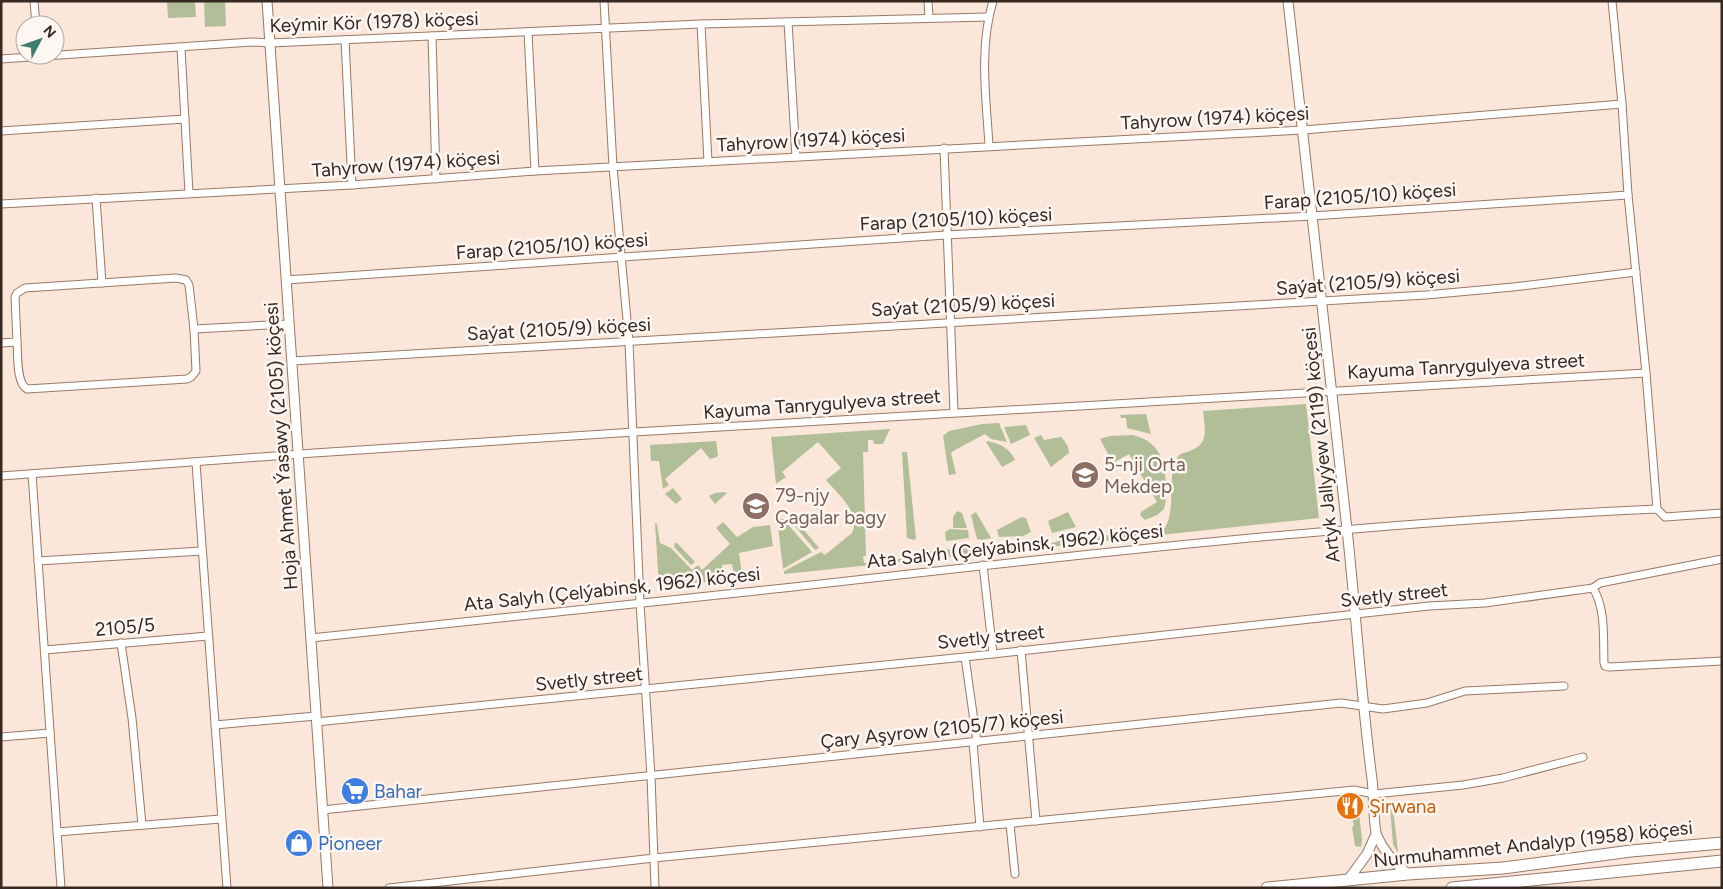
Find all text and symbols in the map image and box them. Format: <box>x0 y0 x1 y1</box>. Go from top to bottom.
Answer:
street label: Keýmir Kör (1978) köçesi <box>269 7 479 37</box>
north arrow <box>15 15 65 65</box>
text: N <box>39 22 59 41</box>
street label: Tahyrow (1974) köçesi <box>1120 102 1310 134</box>
street label: Tahyrow (1974) köçesi <box>716 124 906 156</box>
street label: Tahyrow (1974) köçesi <box>311 146 501 182</box>
street label: Farap (2105/10) köçesi <box>1263 178 1457 214</box>
street label: Farap (2105/10) köçesi <box>859 202 1053 236</box>
street label: Farap (2105/10) köçesi <box>455 228 649 264</box>
street label: Saýat (2105/9) köçesi <box>1275 264 1461 300</box>
street label: Saýat (2105/9) köçesi <box>870 289 1056 321</box>
street label: Hoja Ahmet Ýasawy (2105) köçesi <box>259 301 303 591</box>
street label: Saýat (2105/9) köçesi <box>466 313 652 345</box>
street label: Artyk Jallyýew (2119) köçesi <box>1297 326 1345 564</box>
street label: Kayuma Tanrygulyeva street <box>1346 348 1586 384</box>
street label: Kayuma Tanrygulyeva street <box>702 384 942 424</box>
place label: 5-nji Orta Mekdep <box>1104 453 1186 498</box>
school or university icon: 5-nji Orta Mekdep <box>1070 460 1100 490</box>
place label: 79-njy Çagalar bagy <box>775 484 886 529</box>
school or university icon: 79-njy Çagalar bagy <box>741 491 771 521</box>
street label: Ata Salyh (Çelýabinsk, 1962) köçesi <box>866 519 1164 573</box>
street label: Ata Salyh (Çelýabinsk, 1962) köçesi <box>463 562 761 616</box>
street label: Svetly street <box>1339 578 1449 612</box>
street label: 2105/5 <box>94 613 156 641</box>
street label: Svetly street <box>936 620 1046 654</box>
street label: Svetly street <box>534 662 644 696</box>
street label: Çary Aşyrow (2105/7) köçesi <box>819 705 1065 753</box>
supermarket icon: Bahar <box>340 776 370 806</box>
place label: Bahar <box>374 780 423 803</box>
restaurant icon: Şirwana <box>1335 791 1365 821</box>
place label: Şirwana <box>1369 795 1436 818</box>
street label: Nurmuhammet Andalyp (1958) köçesi <box>1372 816 1694 872</box>
shop icon: Pioneer <box>284 828 314 858</box>
place label: Pioneer <box>318 832 383 855</box>

